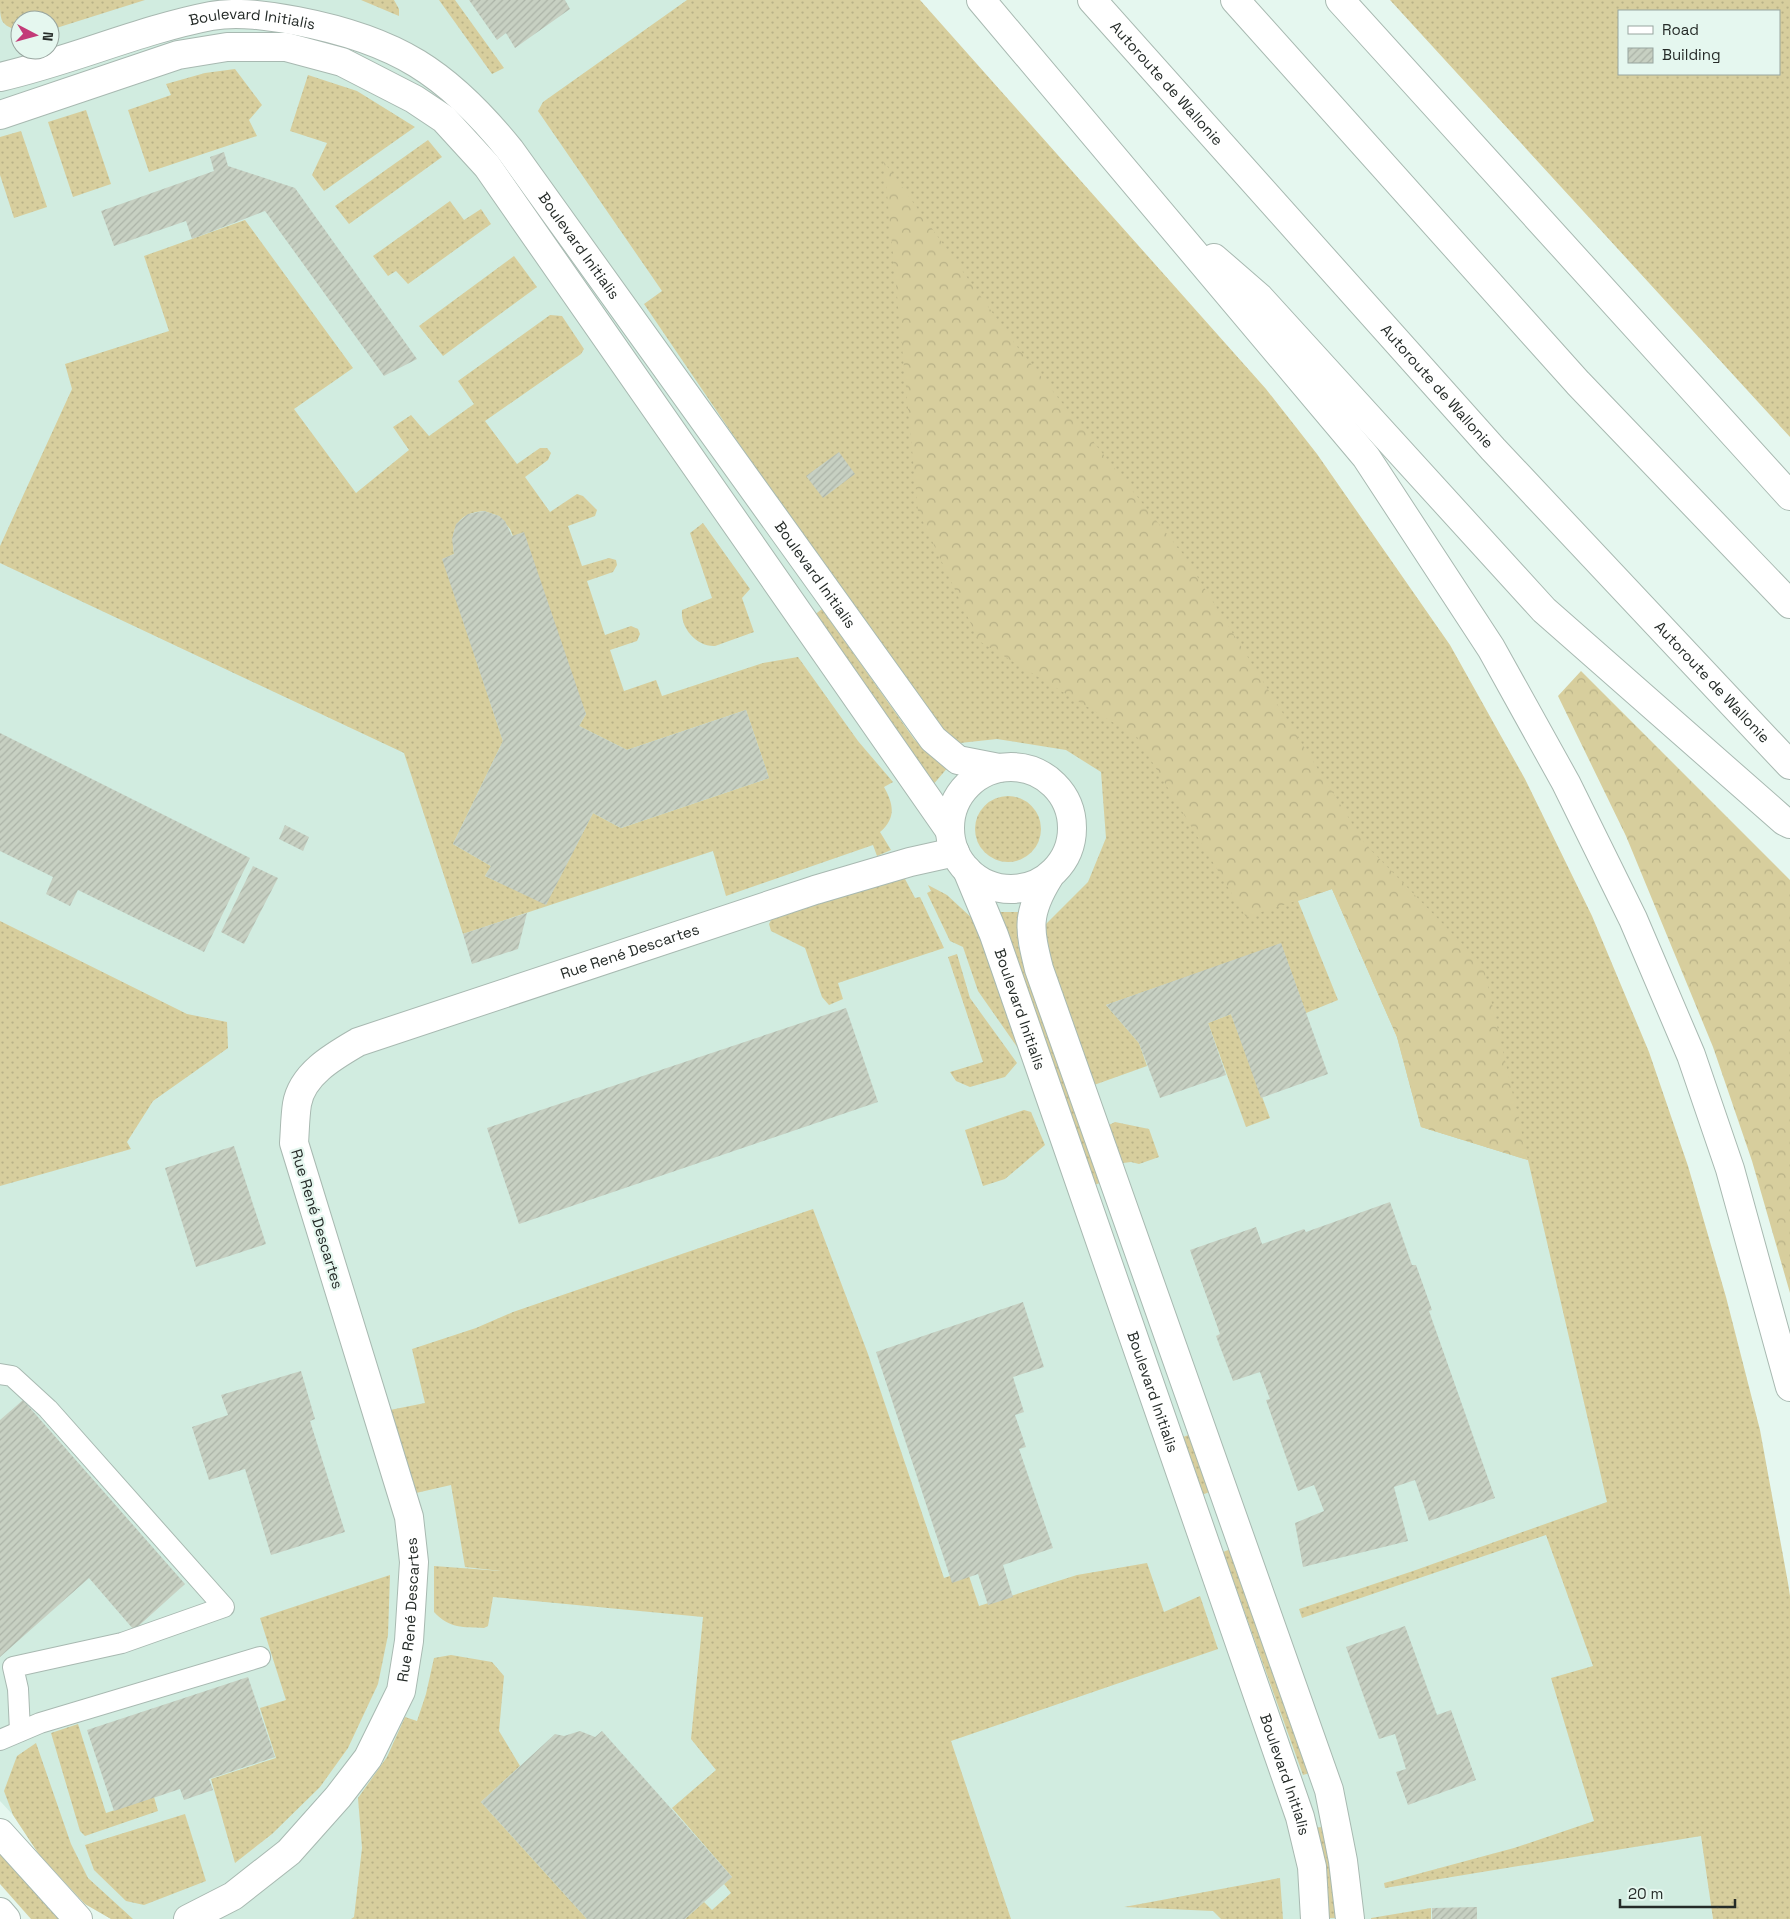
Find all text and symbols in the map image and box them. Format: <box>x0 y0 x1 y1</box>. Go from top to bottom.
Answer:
street label: Boulevard Initialis <box>187 4 317 34</box>
north arrow <box>10 10 60 60</box>
legend <box>1618 10 1780 75</box>
street label: Autoroute de Wallonie <box>1107 17 1227 149</box>
text: Road <box>1662 20 1699 39</box>
text: N <box>38 31 57 42</box>
text: Building <box>1662 45 1721 64</box>
street label: Boulevard Initialis <box>534 188 624 303</box>
street label: Autoroute de Wallonie <box>1377 320 1498 452</box>
street label: Boulevard Initialis <box>771 517 860 632</box>
street label: Autoroute de Wallonie <box>1651 617 1774 747</box>
street label: Rue René Descartes <box>558 919 702 983</box>
street label: Boulevard Initialis <box>990 946 1050 1072</box>
street label: Rue René Descartes <box>287 1147 348 1291</box>
street label: Boulevard Initialis <box>1123 1329 1183 1455</box>
street label: Rue René Descartes <box>393 1537 423 1683</box>
street label: Boulevard Initialis <box>1256 1711 1314 1837</box>
scale bar <box>1620 1876 1735 1908</box>
text: 20 m <box>1628 1884 1663 1903</box>

